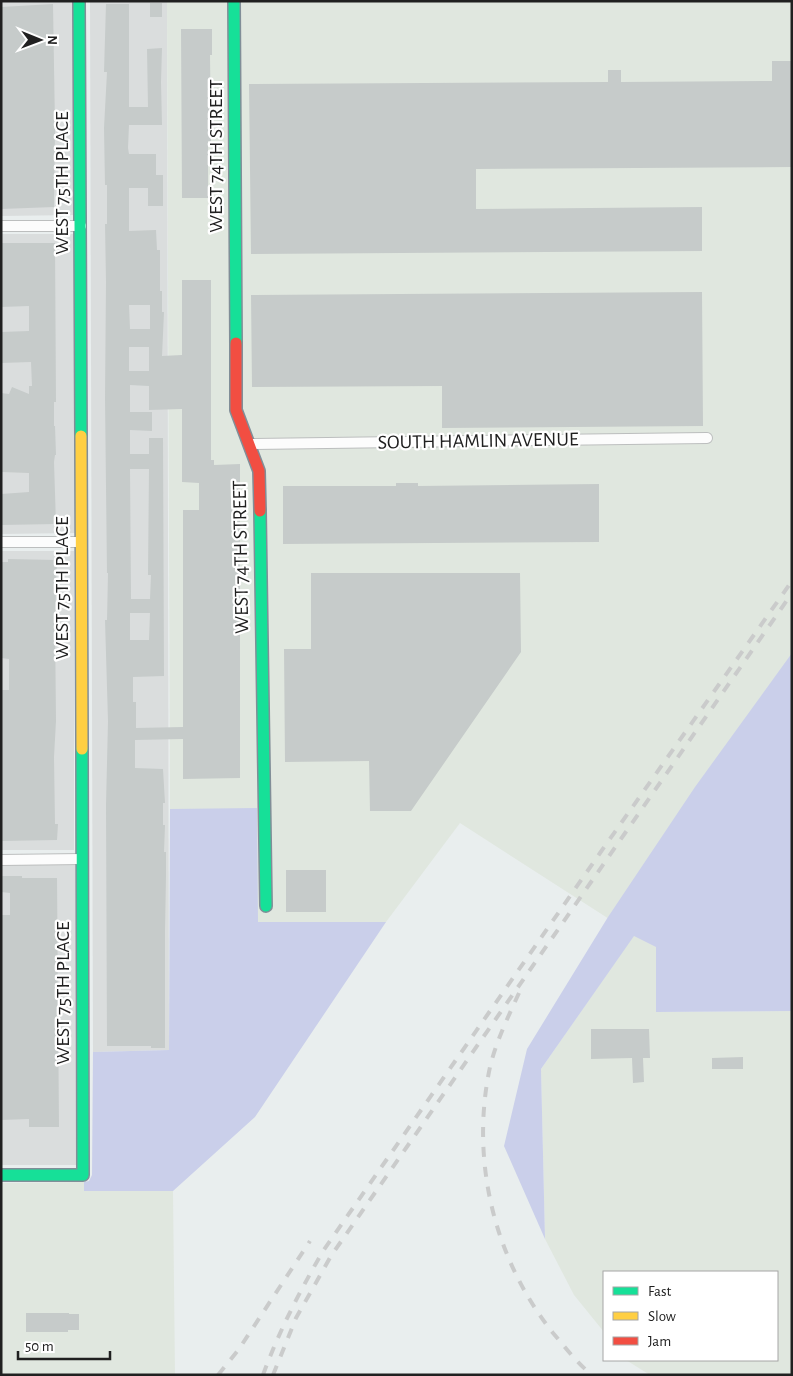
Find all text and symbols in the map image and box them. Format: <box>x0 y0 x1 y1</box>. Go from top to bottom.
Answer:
north arrow <box>15 15 65 65</box>
text: N <box>45 35 59 45</box>
street label: WEST 74TH STREET <box>206 79 226 233</box>
street label: WEST 75TH PLACE <box>52 111 72 255</box>
street label: SOUTH HAMLIN AVENUE <box>377 429 579 453</box>
street label: WEST 74TH STREET <box>230 480 252 634</box>
street label: WEST 75TH PLACE <box>52 516 72 660</box>
street label: WEST 75TH PLACE <box>53 921 73 1065</box>
legend <box>603 1271 778 1361</box>
text: Fast <box>648 1284 672 1299</box>
text: Slow <box>648 1309 676 1324</box>
scale bar <box>18 1328 110 1360</box>
text: Jam <box>648 1334 671 1349</box>
text: 50 m <box>25 1339 54 1354</box>

